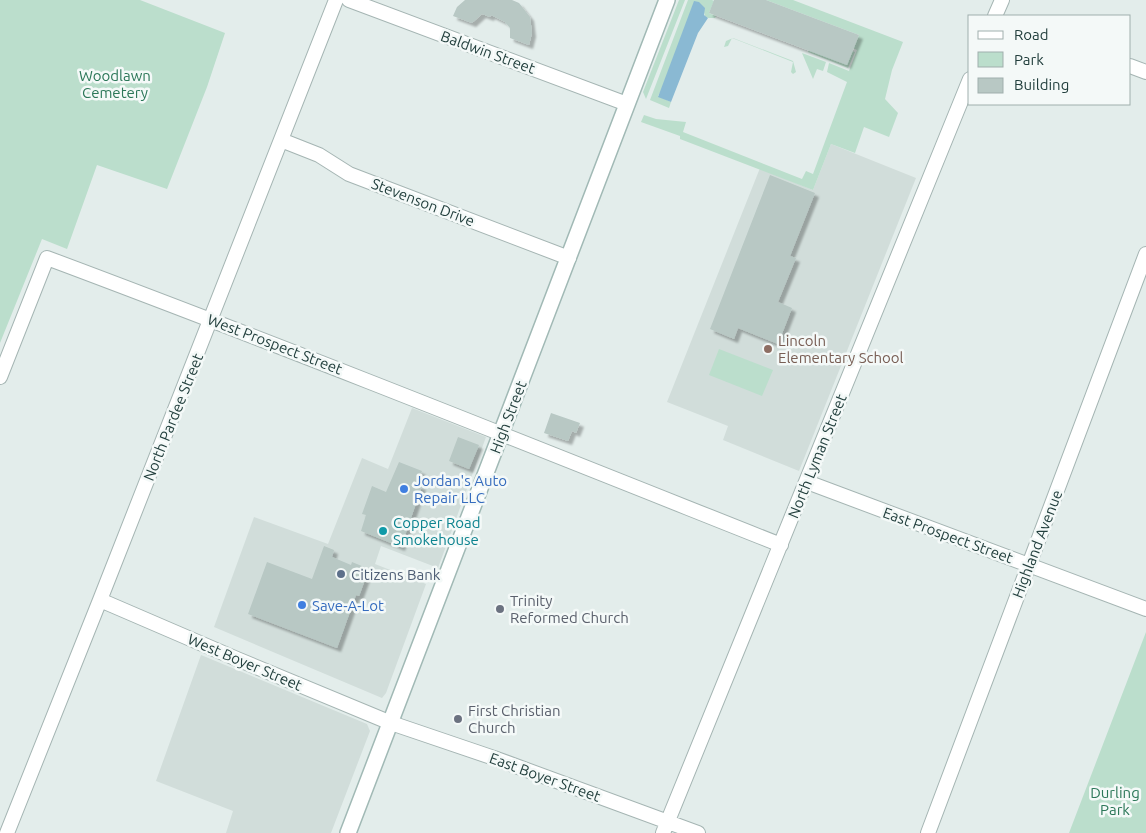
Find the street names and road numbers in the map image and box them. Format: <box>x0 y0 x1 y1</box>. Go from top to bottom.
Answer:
street label: Baldwin Street <box>439 27 538 77</box>
street label: Stevenson Drive <box>369 175 477 229</box>
street label: West Prospect Street <box>205 310 345 378</box>
street label: North Pardee Street <box>140 351 206 483</box>
street label: High Street <box>486 378 530 456</box>
street label: North Lyman Street <box>784 391 850 521</box>
street label: Highland Avenue <box>1009 488 1065 600</box>
street label: East Prospect Street <box>881 504 1015 566</box>
street label: West Boyer Street <box>185 630 305 694</box>
street label: East Boyer Street <box>487 749 603 805</box>

